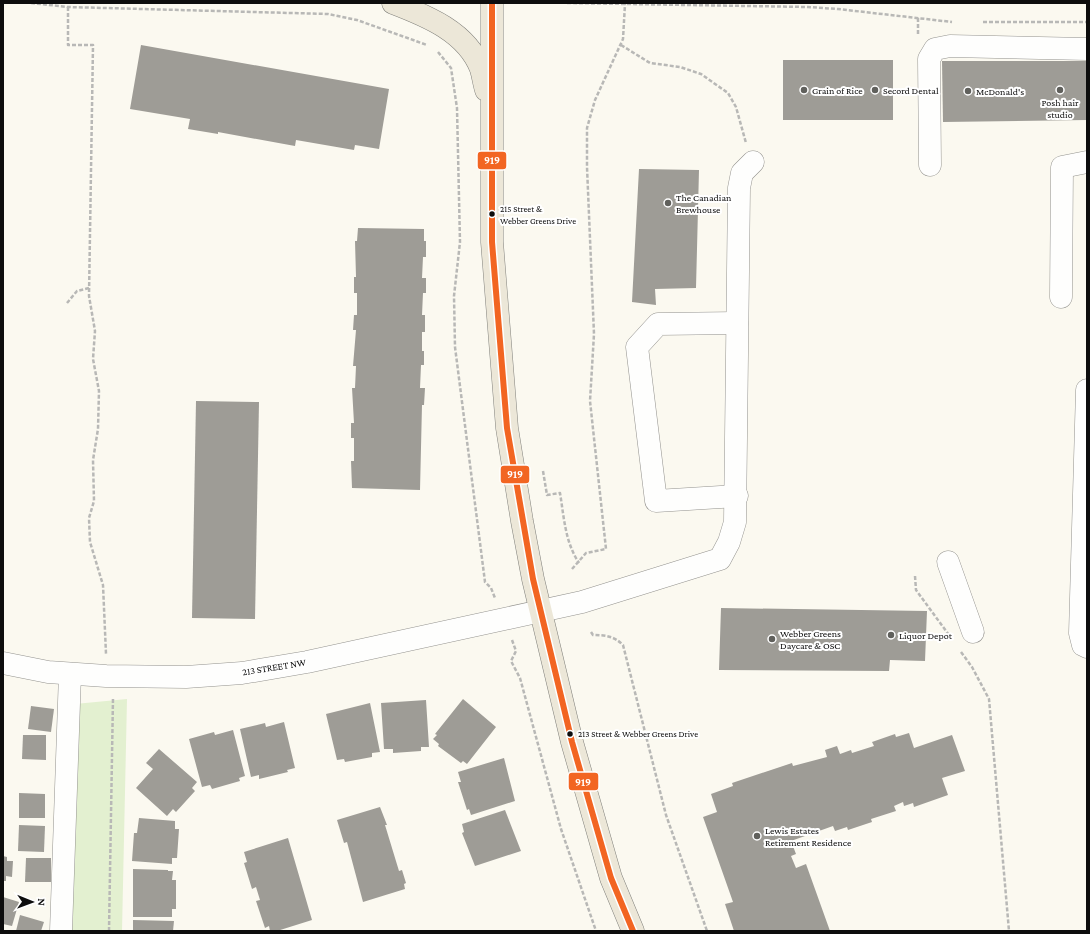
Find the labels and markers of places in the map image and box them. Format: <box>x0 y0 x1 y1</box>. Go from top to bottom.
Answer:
marker: Grain of Rice <box>799 85 809 95</box>
place label: Grain of Rice <box>812 85 863 96</box>
marker: Secord Dental <box>870 85 880 95</box>
place label: Secord Dental <box>883 85 939 96</box>
marker: Posh hair studio <box>1055 85 1065 95</box>
marker: McDonald's <box>963 86 973 96</box>
place label: McDonald's <box>976 86 1024 97</box>
place label: Posh hair studio <box>1041 97 1079 120</box>
place label: The Canadian Brewhouse <box>676 192 732 215</box>
marker: The Canadian Brewhouse <box>663 198 673 208</box>
place label: 215 Street & Webber Greens Drive <box>500 204 576 226</box>
marker: 215 Street & Webber Greens Drive <box>487 209 497 219</box>
place label: Webber Greens Daycare & OSC <box>780 628 841 651</box>
marker: Liquor Depot <box>886 630 896 640</box>
place label: Liquor Depot <box>899 630 953 641</box>
marker: Webber Greens Daycare & OSC <box>767 634 777 644</box>
marker: 213 Street & Webber Greens Drive <box>565 729 575 739</box>
place label: 213 Street & Webber Greens Drive <box>578 729 698 739</box>
place label: Lewis Estates Retirement Residence <box>765 825 852 848</box>
marker: Lewis Estates Retirement Residence <box>752 831 762 841</box>

